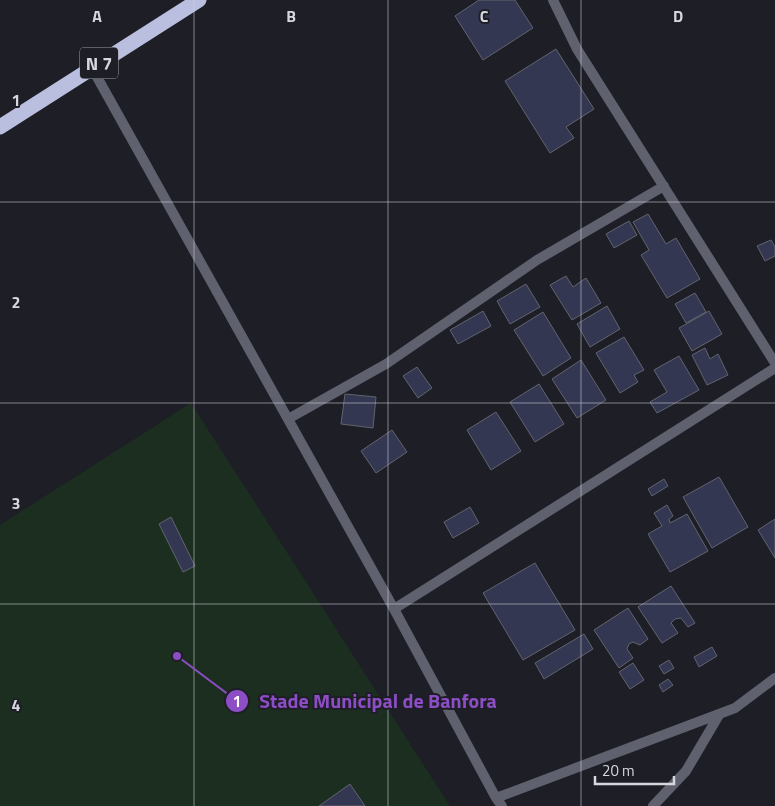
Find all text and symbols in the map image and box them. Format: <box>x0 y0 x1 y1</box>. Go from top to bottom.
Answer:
text: A <box>92 4 102 28</box>
text: B <box>286 4 296 28</box>
text: C <box>480 4 489 28</box>
text: D <box>673 4 683 28</box>
road number: N 7 <box>80 48 118 78</box>
text: 1 <box>12 88 20 112</box>
text: 2 <box>12 290 20 314</box>
text: 3 <box>12 491 20 515</box>
callout: Stade Municipal de Banfora <box>224 684 507 719</box>
text: Stade Municipal de Banfora <box>259 685 497 716</box>
text: 1 <box>233 690 241 713</box>
text: 4 <box>12 693 21 717</box>
scale bar <box>595 754 674 786</box>
text: 20 m <box>602 759 635 782</box>

